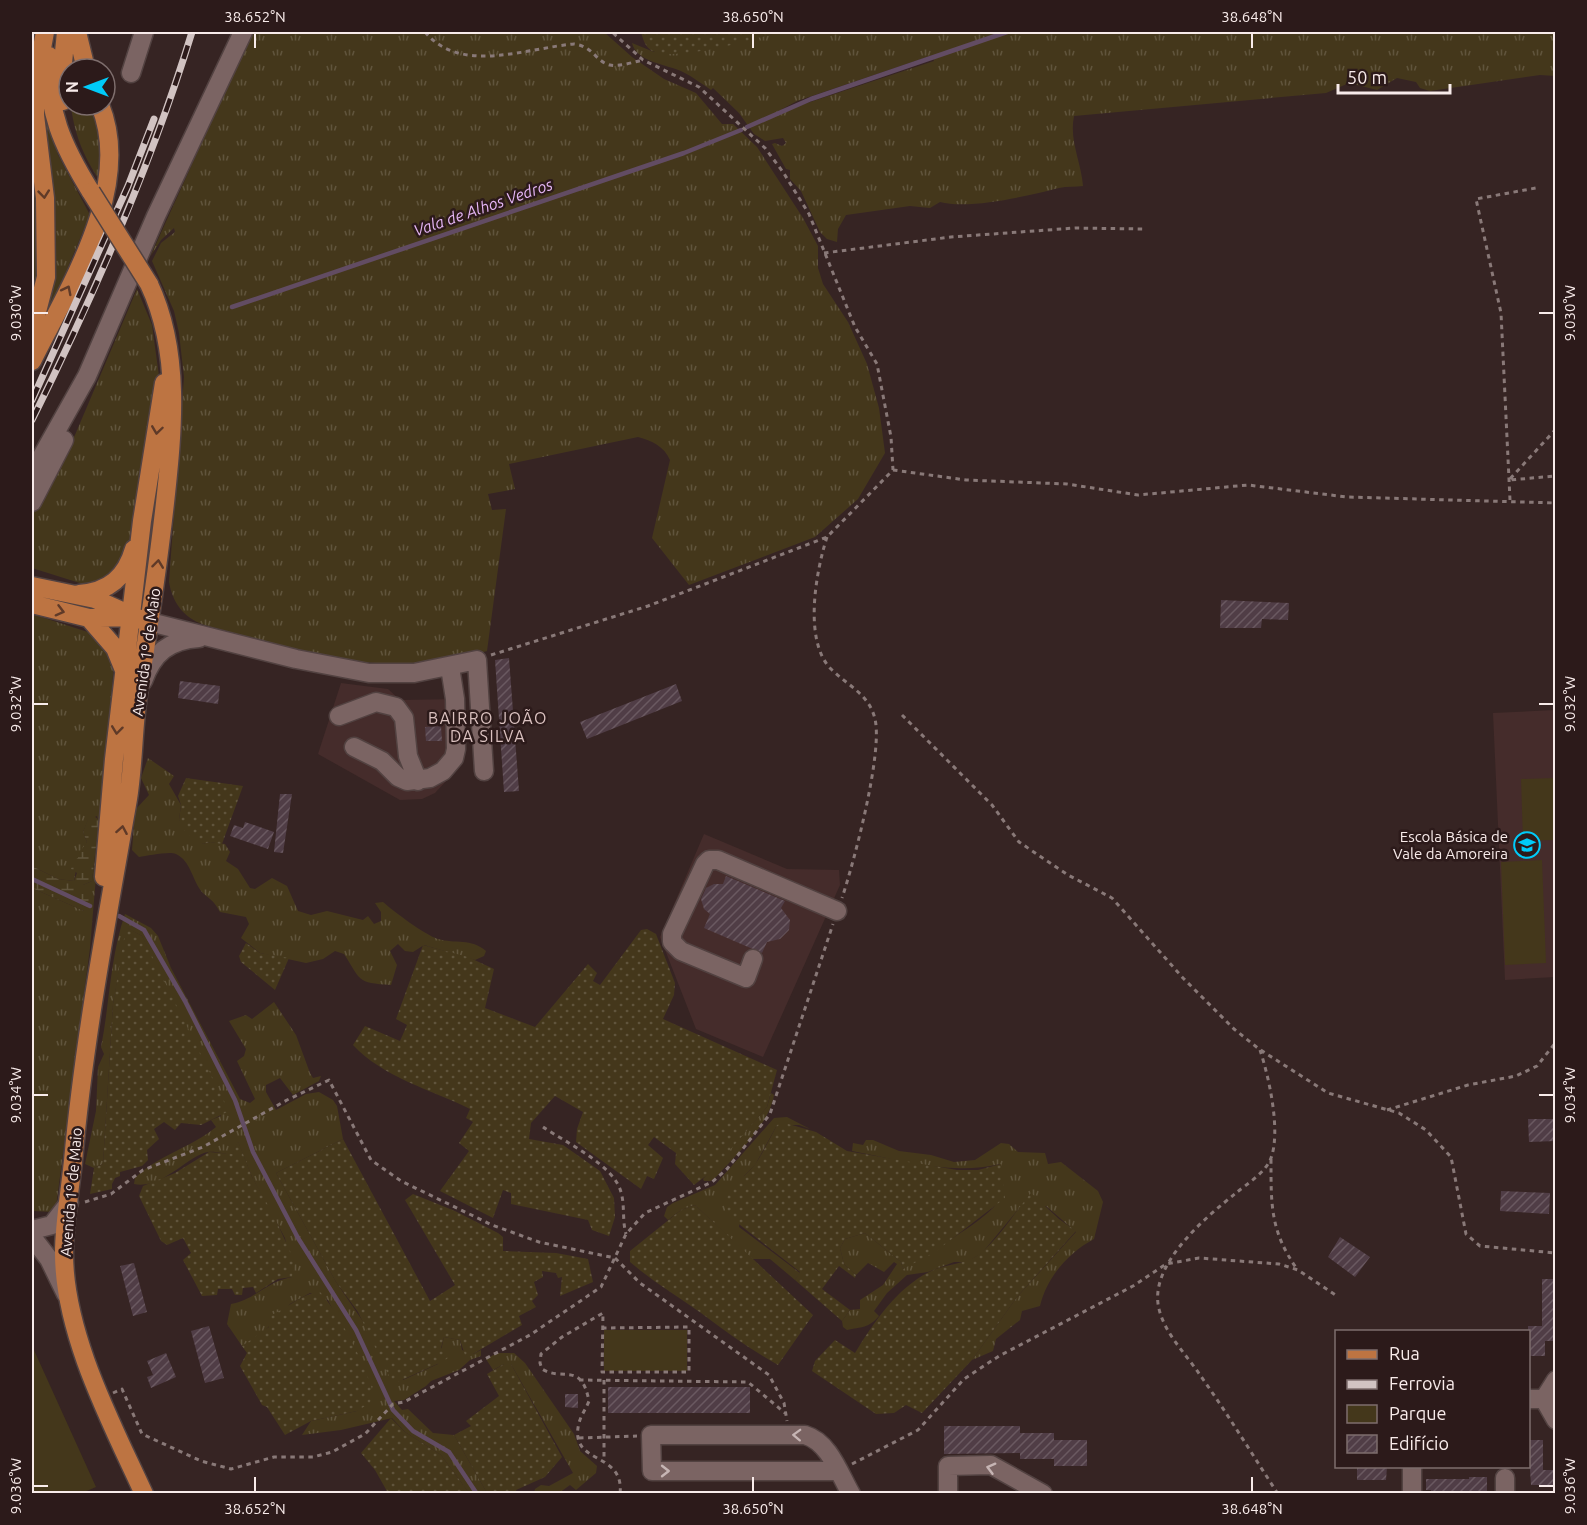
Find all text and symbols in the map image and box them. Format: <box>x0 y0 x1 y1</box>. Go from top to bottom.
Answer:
text: 38.652°N <box>224 8 286 25</box>
text: 38.650°N <box>722 8 784 25</box>
text: 38.648°N <box>1221 8 1283 25</box>
north arrow <box>57 57 117 117</box>
scale bar <box>1338 57 1450 95</box>
text: 50 m <box>1347 67 1387 87</box>
text: N <box>63 81 81 93</box>
water label: Vala de Alhos Vedros <box>411 175 555 239</box>
one-way arrow <box>37 189 50 198</box>
text: 9.030°W <box>7 285 24 341</box>
text: 9.030°W <box>1561 285 1578 341</box>
one-way arrow <box>60 286 71 297</box>
one-way arrow <box>152 426 164 435</box>
one-way arrow <box>152 560 164 569</box>
street label: Avenida 1º de Maio <box>129 587 163 717</box>
one-way arrow <box>55 604 65 617</box>
text: 9.032°W <box>7 676 24 732</box>
text: 9.032°W <box>1561 676 1578 732</box>
district label: BAIRRO JOÃO DA SILVA <box>428 708 548 745</box>
one-way arrow <box>112 725 124 734</box>
one-way arrow <box>115 826 128 836</box>
place label: Escola Básica de Vale da Amoreira <box>1393 828 1508 862</box>
school or university icon: Escola Básica de Vale da Amoreira <box>1512 830 1542 860</box>
text: 9.034°W <box>7 1067 24 1123</box>
text: 9.034°W <box>1561 1067 1578 1123</box>
street label: Avenida 1º de Maio <box>57 1127 85 1257</box>
legend <box>1335 1330 1530 1468</box>
text: Rua <box>1389 1343 1420 1363</box>
text: Ferrovia <box>1389 1373 1455 1393</box>
text: Parque <box>1389 1403 1446 1423</box>
one-way arrow <box>793 1429 802 1442</box>
text: Edifício <box>1389 1433 1449 1453</box>
text: 9.036°W <box>7 1458 24 1514</box>
text: 9.036°W <box>1561 1458 1578 1514</box>
one-way arrow <box>986 1462 996 1475</box>
one-way arrow <box>661 1465 670 1477</box>
text: 38.652°N <box>224 1500 286 1517</box>
text: 38.650°N <box>722 1500 784 1517</box>
text: 38.648°N <box>1221 1500 1283 1517</box>

